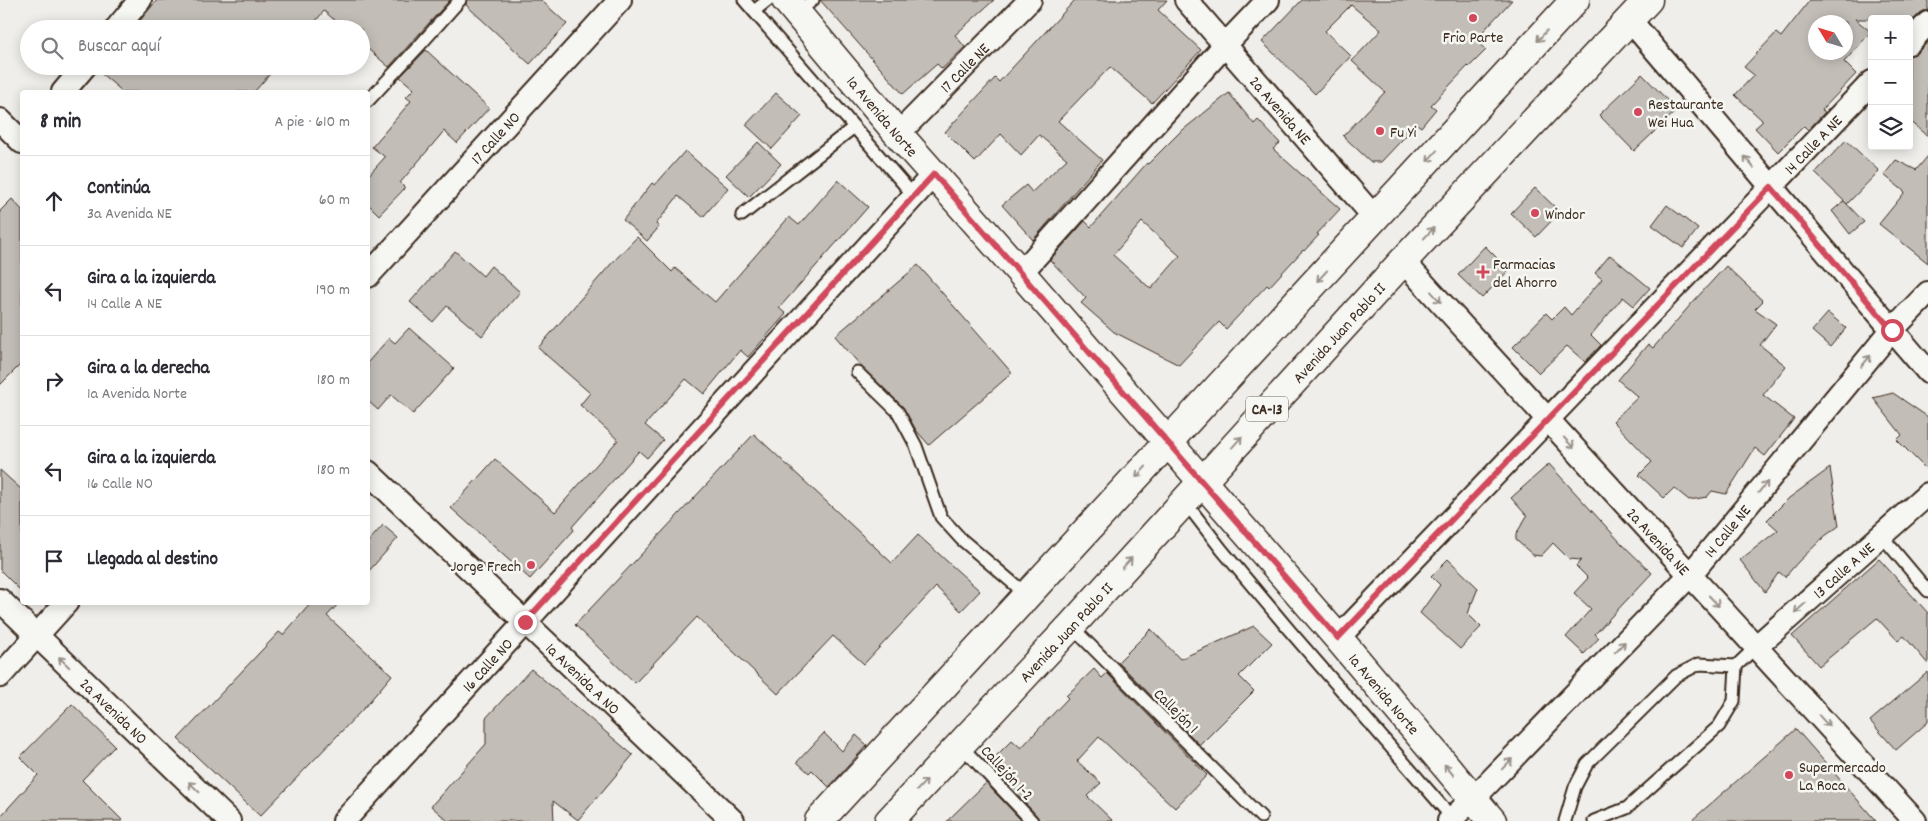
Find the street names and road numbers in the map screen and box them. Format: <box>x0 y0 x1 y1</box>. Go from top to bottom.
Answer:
street label: 17 Calle NE <box>936 38 996 99</box>
street label: 1a Avenida Norte <box>840 72 922 163</box>
street label: 2a Avenida NE <box>1243 72 1316 151</box>
street label: 17 Calle NO <box>466 107 527 170</box>
street label: 14 Calle A NE <box>1780 110 1849 181</box>
street label: Avenida Juan Pablo II <box>1288 278 1392 389</box>
road number: CA-13 <box>1246 396 1288 422</box>
street label: 14 Calle NE <box>1700 500 1758 564</box>
street label: 2a Avenida NE <box>1620 503 1695 582</box>
street label: 13 Calle A NE <box>1809 537 1881 605</box>
street label: Avenida Juan Pablo II <box>1015 578 1120 688</box>
street label: 16 Calle NO <box>458 634 519 698</box>
street label: 1a Avenida A NO <box>539 638 624 721</box>
street label: 1a Avenida Norte <box>1342 649 1424 741</box>
street label: 2a Avenida NO <box>73 674 152 751</box>
street label: Callejón 1 <box>1147 684 1203 740</box>
street label: Callejón 1-2 <box>974 741 1038 807</box>

